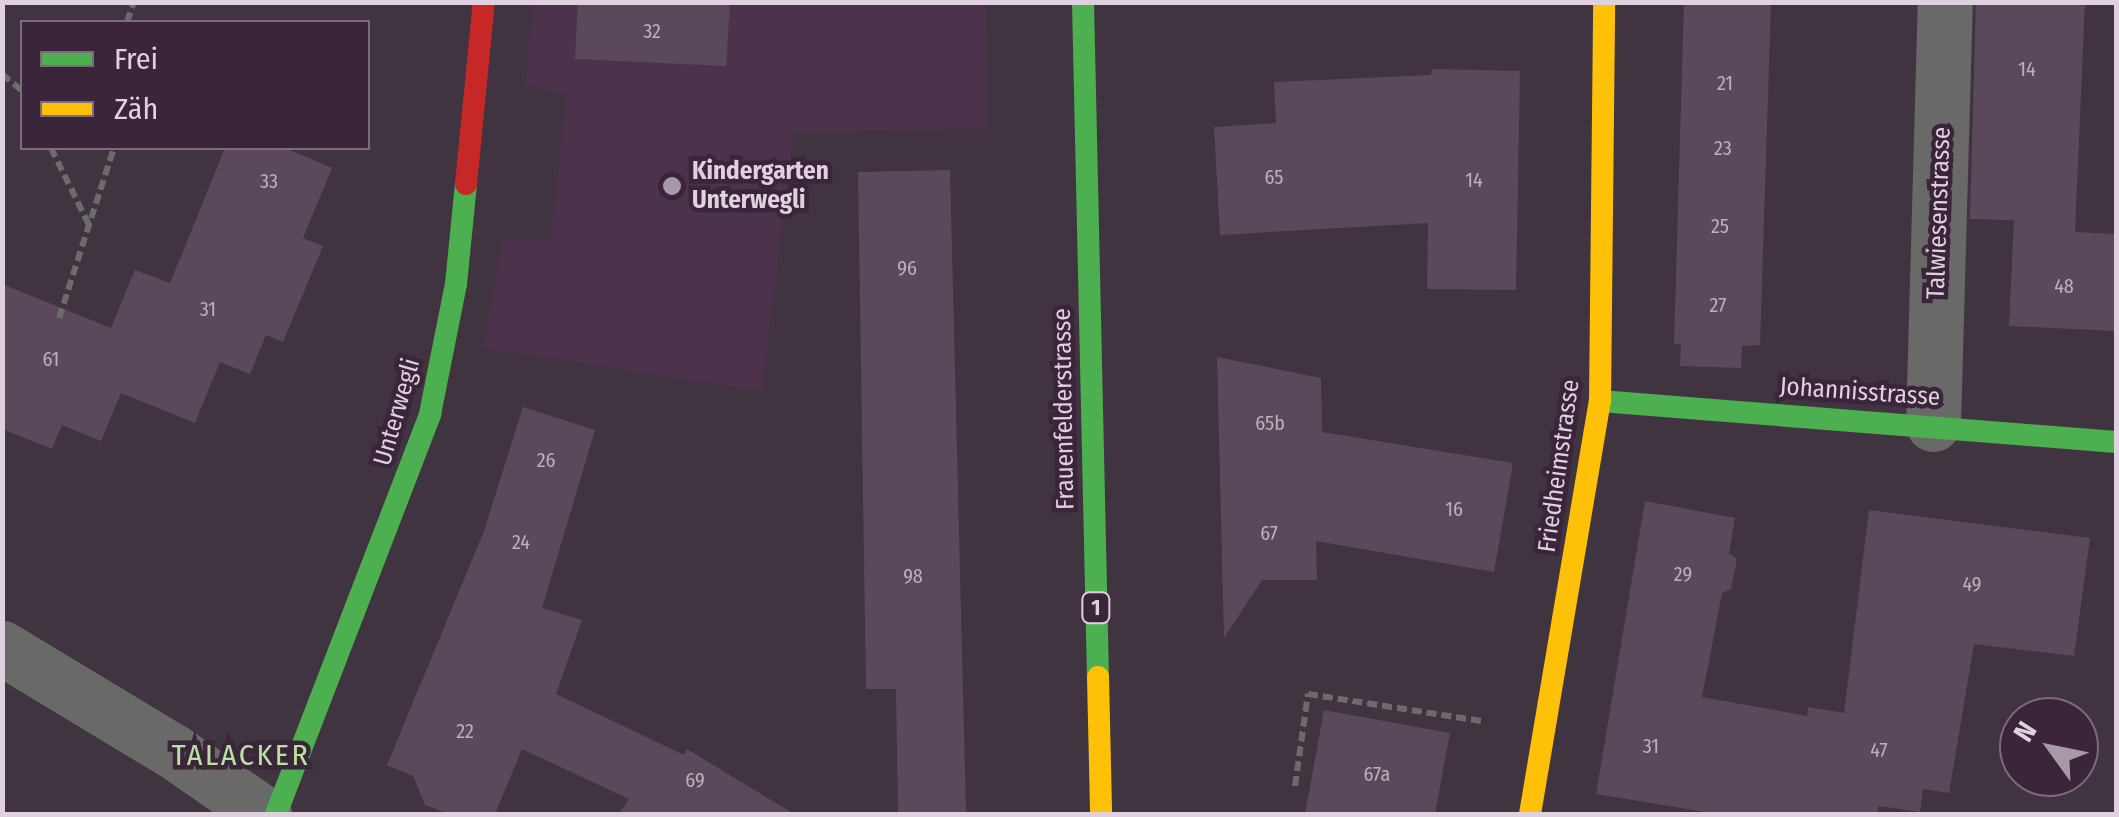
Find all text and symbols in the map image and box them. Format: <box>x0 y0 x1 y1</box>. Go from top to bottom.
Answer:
house number: 32 <box>643 19 661 43</box>
legend <box>20 20 370 150</box>
text: Frei <box>114 41 158 77</box>
house number: 14 <box>2018 57 2036 81</box>
house number: 21 <box>1717 71 1733 95</box>
text: Zäh <box>114 91 158 127</box>
street label: Talwiesenstrasse <box>1921 126 1957 300</box>
house number: 23 <box>1714 136 1732 160</box>
place label: Kindergarten Unterwegli <box>692 157 829 216</box>
house number: 65 <box>1265 165 1283 189</box>
house number: 14 <box>1465 168 1483 192</box>
house number: 33 <box>260 169 278 193</box>
marker: Kindergarten Unterwegli <box>661 175 683 197</box>
house number: 25 <box>1711 214 1729 238</box>
house number: 96 <box>897 256 917 280</box>
house number: 48 <box>2054 274 2074 298</box>
house number: 27 <box>1710 293 1726 317</box>
house number: 31 <box>200 297 216 321</box>
street label: Frauenfelderstrasse <box>1047 308 1081 510</box>
house number: 61 <box>43 347 59 371</box>
street label: Unterwegli <box>367 355 427 469</box>
street label: Johannisstrasse <box>1779 371 1941 413</box>
street label: Friedheimstrasse <box>1532 378 1586 554</box>
house number: 65b <box>1255 411 1285 435</box>
house number: 26 <box>537 448 555 472</box>
house number: 16 <box>1445 497 1463 521</box>
house number: 67 <box>1260 521 1278 545</box>
house number: 24 <box>512 530 530 554</box>
house number: 29 <box>1674 562 1692 586</box>
house number: 98 <box>903 564 923 588</box>
house number: 49 <box>1962 572 1982 596</box>
road number: 1 <box>1081 591 1111 625</box>
north arrow <box>1999 697 2099 797</box>
text: N <box>2007 715 2044 748</box>
house number: 22 <box>456 719 474 743</box>
house number: 31 <box>1643 734 1659 758</box>
district label: TALACKER <box>172 737 310 773</box>
house number: 47 <box>1870 738 1888 762</box>
house number: 67a <box>1364 762 1390 786</box>
house number: 69 <box>685 768 705 792</box>

